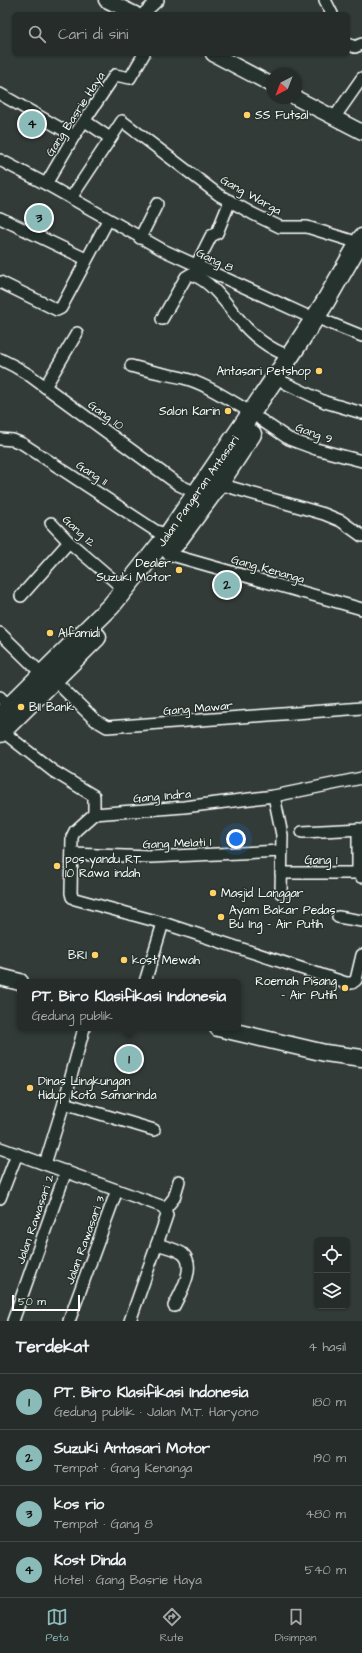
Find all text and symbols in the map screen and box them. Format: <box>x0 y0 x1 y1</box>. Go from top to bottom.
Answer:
search box <box>12 12 350 56</box>
icon: search <box>26 23 48 45</box>
text: Cari di sini <box>58 24 128 45</box>
north arrow <box>266 68 302 104</box>
street label: Gang Basrie Haya <box>42 69 110 160</box>
place label: SS Futsal <box>255 107 309 124</box>
pin: 4 <box>19 109 45 139</box>
marker: SS Futsal <box>242 110 252 120</box>
street label: Gang Warga <box>217 172 284 220</box>
pin: 3 <box>26 203 52 233</box>
street label: Gang 8 <box>193 244 236 277</box>
place label: Antasari Petshop <box>217 363 311 380</box>
marker: Antasari Petshop <box>314 366 324 376</box>
street label: Gang 10 <box>84 397 127 435</box>
place label: Salon Karin <box>159 403 220 420</box>
marker: Salon Karin <box>223 406 233 416</box>
street label: Gang 9 <box>293 419 335 449</box>
street label: Jalan Pangeran Antasari <box>153 432 244 551</box>
street label: Gang 11 <box>72 457 111 491</box>
street label: Gang 12 <box>58 512 99 552</box>
street label: Gang Kenanga <box>229 551 307 589</box>
place label: Dealer Suzuki Motor <box>96 555 171 586</box>
marker: Dealer Suzuki Motor <box>174 565 184 575</box>
pin: 2 <box>214 570 240 600</box>
place label: Alfamidi <box>58 625 100 642</box>
marker: Alfamidi <box>45 628 55 638</box>
street label: Gang Mawar <box>162 697 234 721</box>
place label: BII Bank <box>29 699 75 716</box>
marker: BII Bank <box>16 702 26 712</box>
street label: Gang Indra <box>132 785 192 808</box>
your location <box>226 829 246 849</box>
street label: Gang Melati 1 <box>142 834 212 854</box>
place label: pos yandu RT 10 Rawa indah <box>65 851 142 882</box>
street label: Gang 1 <box>305 852 338 870</box>
marker: pos yandu RT 10 Rawa indah <box>52 861 62 871</box>
place label: Masjid Langgar <box>221 885 304 903</box>
marker: Masjid Langgar <box>208 888 218 898</box>
place label: Ayam Bakar Pedas Bu Ing - Air Putih <box>229 902 336 934</box>
marker: Ayam Bakar Pedas Bu Ing - Air Putih <box>216 912 226 922</box>
place label: BRI <box>68 947 87 964</box>
marker: BRI <box>90 950 100 960</box>
place label: kost Mewah <box>132 952 200 969</box>
marker: kost Mewah <box>119 955 129 965</box>
place label: Roemah Pisang - Air Putih <box>255 973 337 1004</box>
popup <box>17 979 241 1031</box>
marker: Roemah Pisang - Air Putih <box>340 983 350 993</box>
text: PT. Biro Klasifikasi Indonesia <box>32 986 226 1007</box>
text: Gedung publik <box>32 1007 113 1025</box>
pin: 1 <box>116 1044 142 1074</box>
place label: Dinas Lingkungan Hidup Kota Samarinda <box>38 1073 157 1104</box>
marker: Dinas Lingkungan Hidup Kota Samarinda <box>25 1083 35 1093</box>
street label: Jalan Rawasari 2 <box>12 1172 59 1266</box>
street label: Jalan Rawasari 3 <box>62 1193 109 1287</box>
map controls <box>314 1237 350 1309</box>
button: locate <box>314 1237 350 1273</box>
button: layers <box>314 1273 350 1309</box>
scale bar <box>12 1293 80 1312</box>
text: 50 m <box>18 1294 46 1309</box>
text: Terdekat <box>16 1335 89 1359</box>
text: 4 hasil <box>308 1338 346 1356</box>
text: PT. Biro Klasifikasi Indonesia <box>54 1382 248 1403</box>
text: 1 <box>28 1393 30 1411</box>
text: 180 m <box>312 1393 346 1411</box>
text: Gedung publik · Jalan M.T. Haryono <box>54 1403 259 1421</box>
text: Suzuki Antasari Motor <box>54 1438 210 1459</box>
text: 2 <box>25 1449 33 1467</box>
text: 190 m <box>313 1449 346 1467</box>
text: Tempat · Gang Kenanga <box>54 1459 192 1477</box>
text: kos rio <box>54 1494 104 1515</box>
text: 3 <box>26 1505 32 1523</box>
text: 480 m <box>305 1505 346 1523</box>
text: Tempat · Gang 8 <box>54 1515 153 1533</box>
text: Kost Dinda <box>54 1550 126 1571</box>
text: 4 <box>25 1561 33 1579</box>
text: 540 m <box>304 1561 346 1579</box>
text: Hotel · Gang Basrie Haya <box>54 1571 202 1589</box>
tab: Peta <box>46 1606 69 1645</box>
tab: Rute <box>160 1606 184 1645</box>
tab: Disimpan <box>275 1606 316 1645</box>

